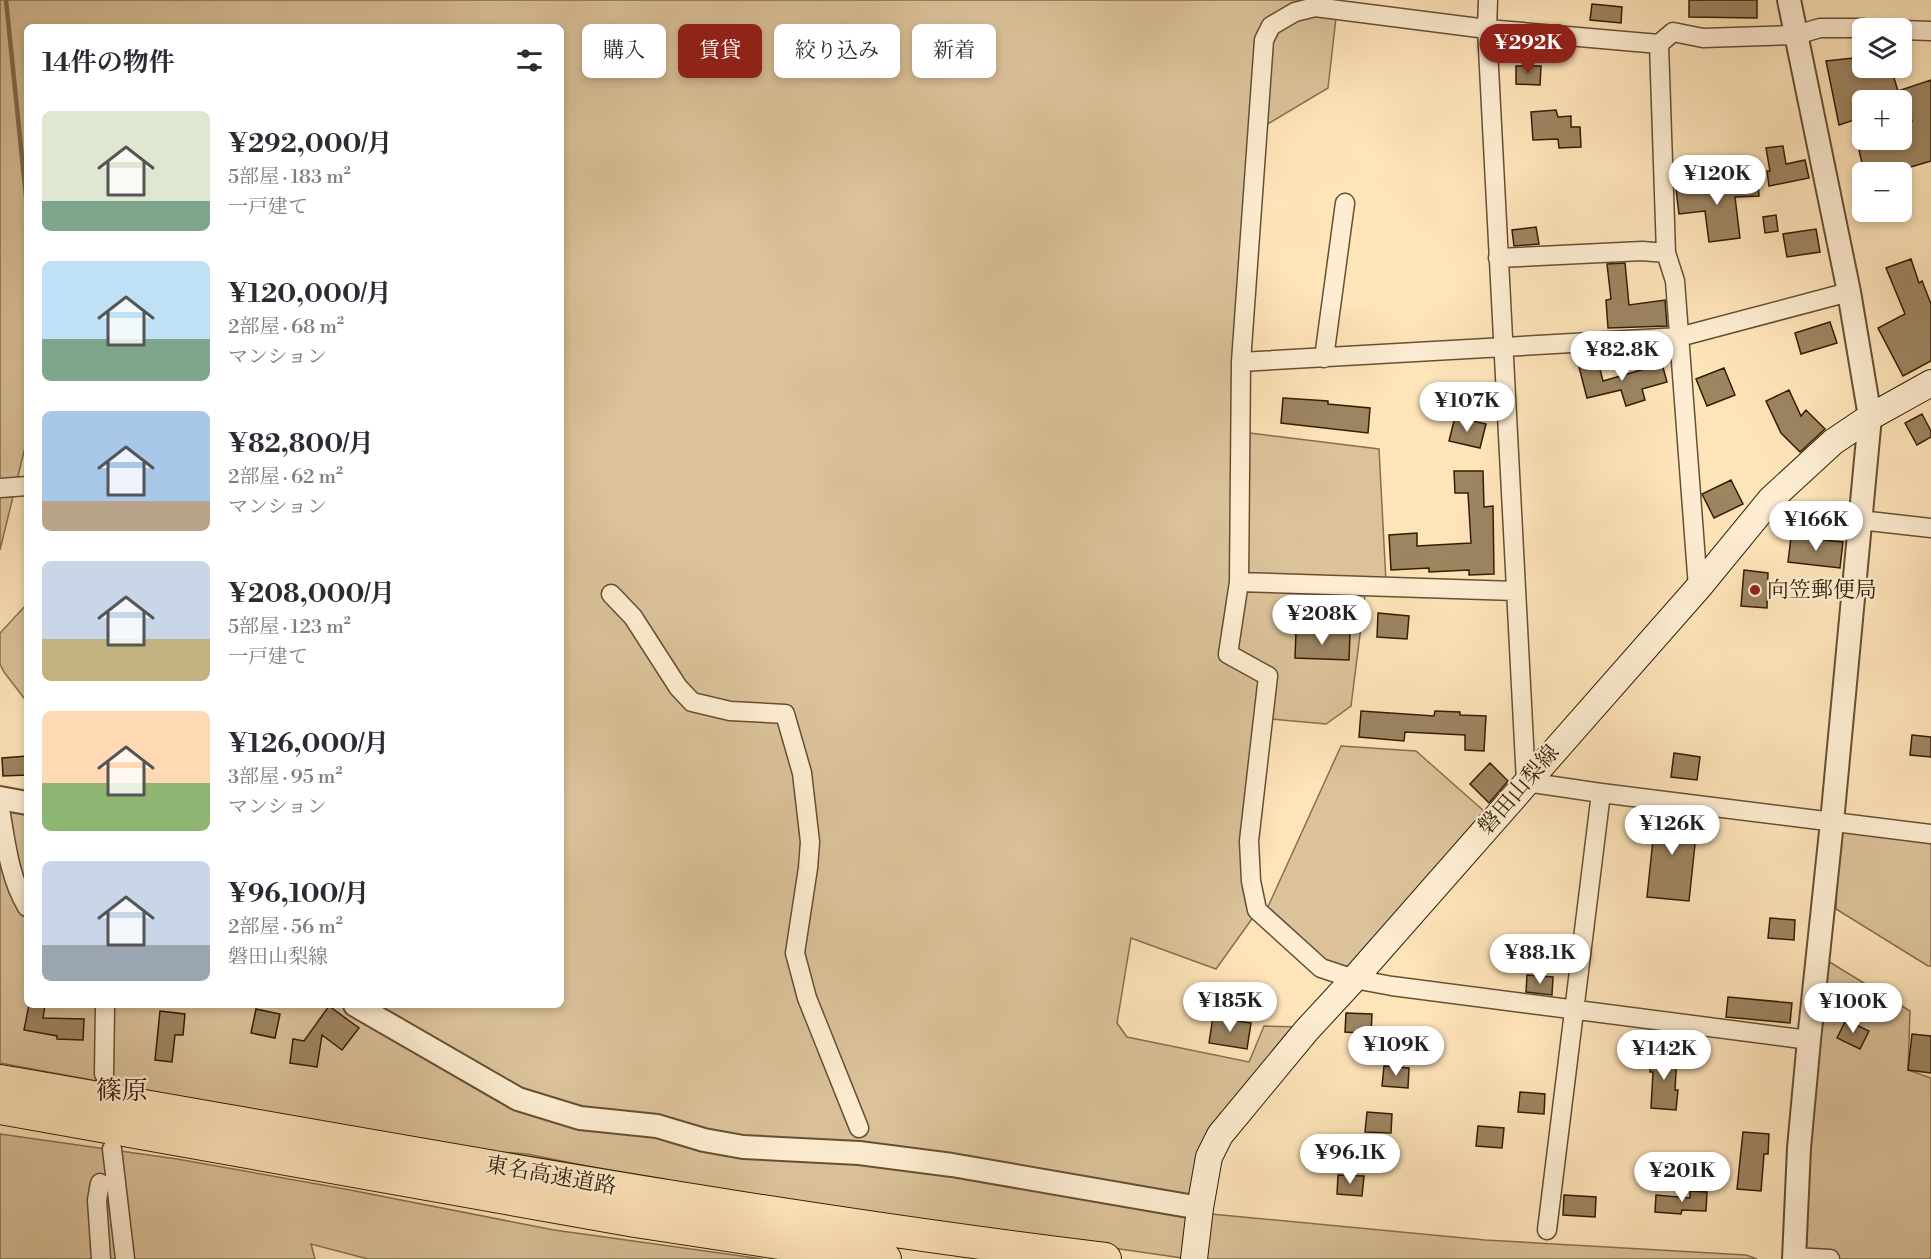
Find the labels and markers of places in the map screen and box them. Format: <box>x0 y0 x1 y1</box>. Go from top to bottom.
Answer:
pin: ¥292K <box>1486 24 1570 75</box>
pin: ¥120K <box>1675 155 1759 206</box>
pin: ¥82.8K <box>1573 331 1671 382</box>
pin: ¥107K <box>1425 382 1509 433</box>
pin: ¥166K <box>1774 501 1858 552</box>
place label: 向笠郵便局 <box>1767 577 1877 604</box>
marker: 向笠郵便局 <box>1748 583 1762 597</box>
pin: ¥208K <box>1280 595 1364 646</box>
pin: ¥126K <box>1630 805 1714 856</box>
pin: ¥88.1K <box>1491 934 1589 985</box>
pin: ¥185K <box>1188 982 1272 1033</box>
pin: ¥100K <box>1811 983 1895 1034</box>
pin: ¥109K <box>1354 1026 1438 1077</box>
pin: ¥142K <box>1622 1030 1706 1081</box>
pin: ¥96.1K <box>1301 1134 1399 1185</box>
pin: ¥201K <box>1640 1152 1724 1203</box>

